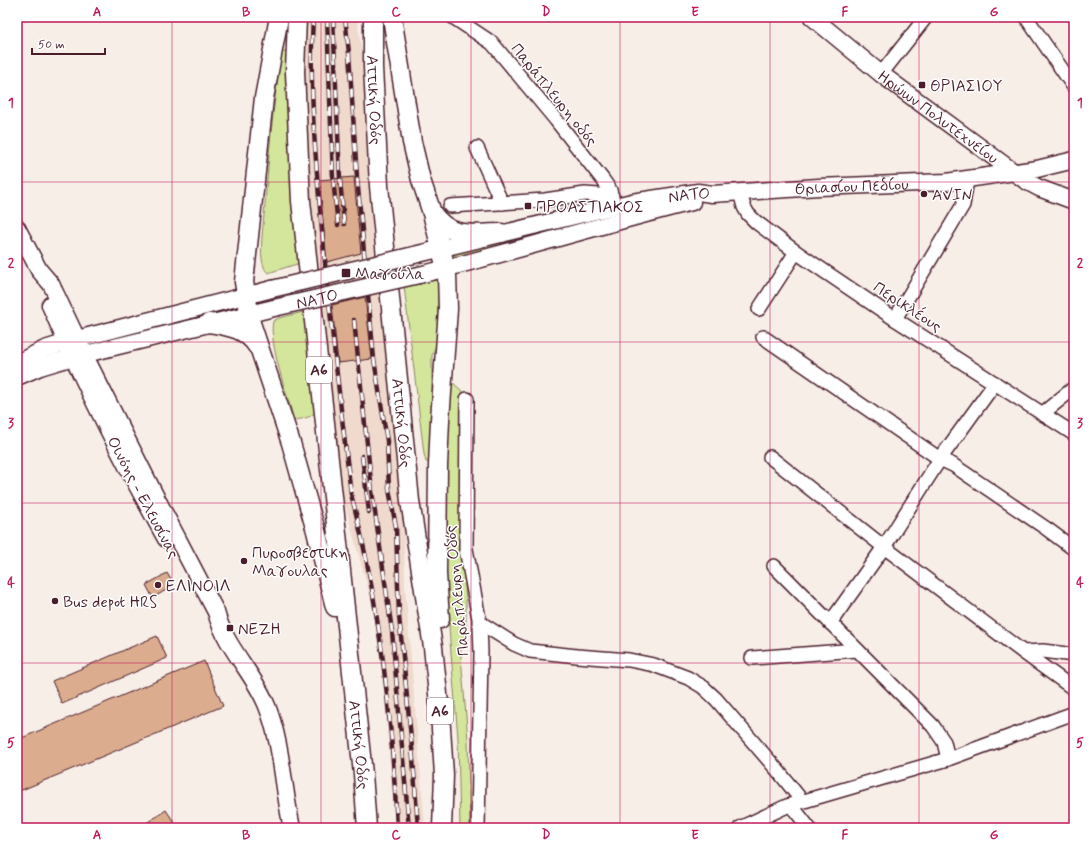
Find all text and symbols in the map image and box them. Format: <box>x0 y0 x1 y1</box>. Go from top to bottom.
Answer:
text: A <box>93 4 101 21</box>
text: B <box>242 4 251 21</box>
text: C <box>391 4 401 21</box>
text: D <box>542 4 551 21</box>
text: E <box>691 4 699 21</box>
text: F <box>842 4 849 21</box>
text: G <box>990 4 999 21</box>
scale bar <box>32 30 105 56</box>
text: 50 m <box>38 37 65 53</box>
street label: Παράπλευρη οδός <box>506 39 602 151</box>
street label: Αττική Οδός <box>361 55 386 145</box>
street label: Ηρώων Πολυτεχνείου <box>873 66 1002 169</box>
place label: ΘΡΙΑΣΙΟΥ <box>930 76 1003 97</box>
marker: ΘΡΙΑΣΙΟΥ <box>917 80 927 90</box>
text: 1 <box>8 95 14 112</box>
text: 1 <box>1077 95 1083 112</box>
street label: Θριασίου Πεδίου <box>794 174 909 201</box>
street label: ΝΑΤΟ <box>667 183 711 208</box>
place label: AVIN <box>932 185 973 206</box>
marker: AVIN <box>919 189 929 199</box>
place label: ΠΡΟΑΣΤΙΑΚΟΣ <box>536 197 644 218</box>
marker: ΠΡΟΑΣΤΙΑΚΟΣ <box>523 201 533 211</box>
text: 2 <box>8 255 15 272</box>
text: 2 <box>1077 255 1084 272</box>
place label: Μαγούλα <box>355 264 425 285</box>
marker: Μαγούλα <box>340 267 352 279</box>
street label: Περικλέους <box>869 276 946 337</box>
street label: ΝΑΤΟ <box>294 285 340 315</box>
road number: Α6 <box>306 357 332 383</box>
street label: Αττική Οδός <box>386 377 416 468</box>
text: 3 <box>8 415 14 432</box>
text: 3 <box>1077 415 1083 432</box>
street label: Οινόης - Ελευσίνας <box>102 433 184 562</box>
street label: Παράπλευρη Οδός <box>440 525 475 657</box>
place label: Πυροσβεστικη Μαγουλας <box>252 543 349 582</box>
marker: Πυροσβεστικη Μαγουλας <box>239 556 249 566</box>
text: 4 <box>7 575 15 592</box>
text: 4 <box>1076 575 1084 592</box>
place label: ΕΛΙΝΟΙΛ <box>166 576 231 597</box>
marker: ΕΛΙΝΟΙΛ <box>153 580 163 590</box>
place label: Bus depot HRS <box>63 592 157 613</box>
marker: Bus depot HRS <box>50 596 60 606</box>
place label: ΝΕΖΗ <box>238 619 281 640</box>
marker: ΝΕΖΗ <box>225 623 235 633</box>
road number: Α6 <box>427 698 453 724</box>
street label: Αττική Οδός <box>343 699 373 790</box>
text: 5 <box>7 735 15 752</box>
text: 5 <box>1076 735 1084 752</box>
text: A <box>93 827 101 844</box>
text: B <box>242 827 251 844</box>
text: C <box>391 827 401 844</box>
text: D <box>542 827 551 844</box>
text: E <box>691 827 699 844</box>
text: F <box>842 827 849 844</box>
text: G <box>990 827 999 844</box>

